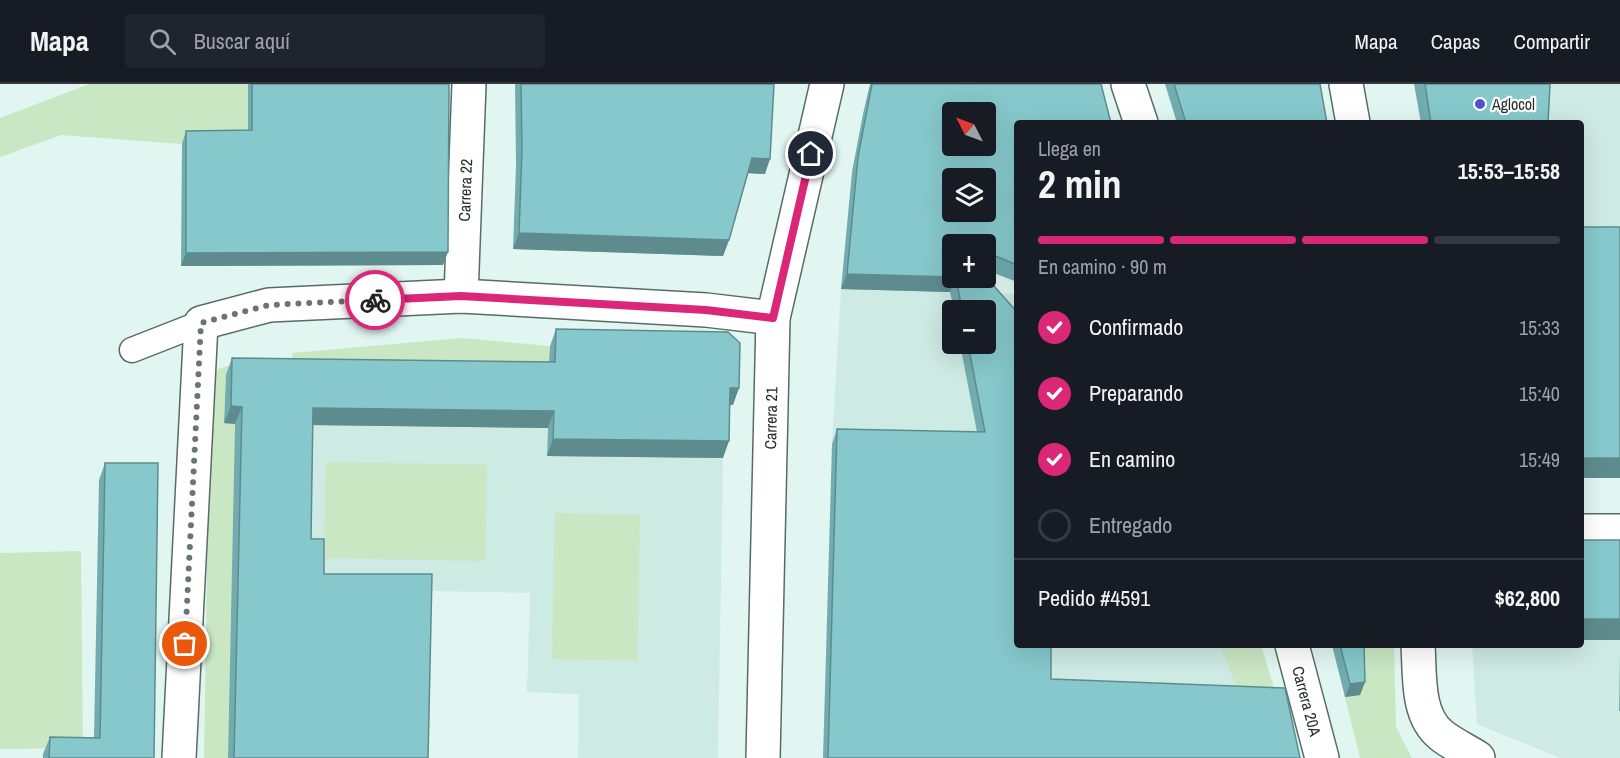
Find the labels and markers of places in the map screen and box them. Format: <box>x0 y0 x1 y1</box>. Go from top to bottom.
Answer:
place label: Aglocol <box>1491 93 1535 115</box>
marker: Aglocol <box>1473 97 1487 111</box>
pin <box>785 128 836 179</box>
pin <box>159 618 210 669</box>

